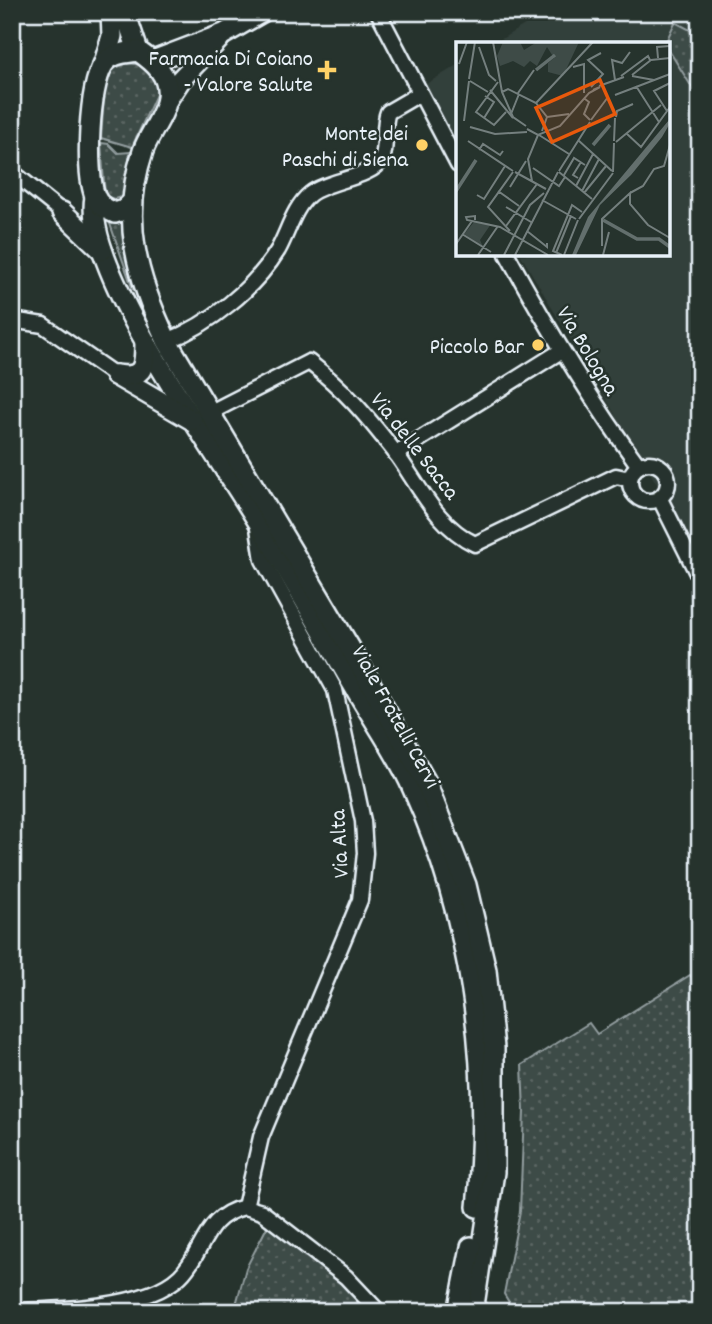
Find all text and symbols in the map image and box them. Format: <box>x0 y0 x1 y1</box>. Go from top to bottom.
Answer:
inset map <box>456 42 670 256</box>
place label: Farmacia Di Coiano - Valore Salute <box>149 44 313 103</box>
marker: Farmacia Di Coiano - Valore Salute <box>319 62 335 78</box>
place label: Monte dei Paschi di Siena <box>282 119 409 178</box>
marker: Monte dei Paschi di Siena <box>414 137 430 153</box>
street label: Via Bologna <box>546 301 626 404</box>
place label: Piccolo Bar <box>429 332 524 365</box>
marker: Piccolo Bar <box>530 337 546 353</box>
street label: Via delle Sacca <box>361 386 467 509</box>
street label: Viale Fratelli Cervi <box>341 640 447 795</box>
street label: Via Alta <box>323 807 360 879</box>

